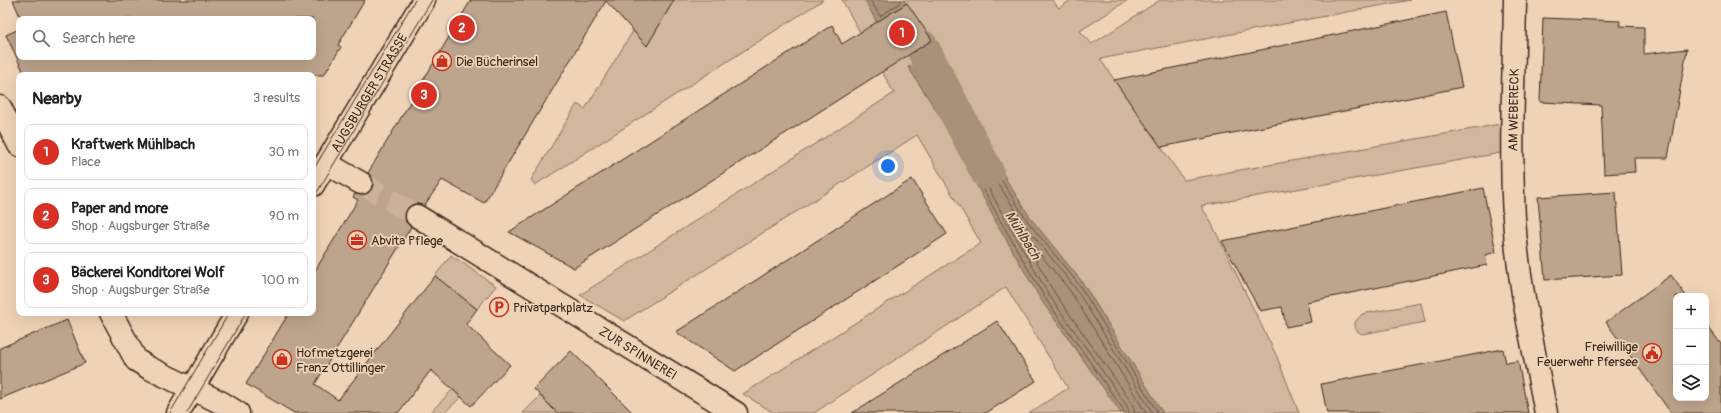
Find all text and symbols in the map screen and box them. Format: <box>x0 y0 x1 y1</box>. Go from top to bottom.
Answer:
pin: 2 <box>449 13 475 43</box>
search box <box>16 16 316 60</box>
pin: 1 <box>889 18 915 48</box>
icon: search <box>30 27 52 49</box>
text: Search here <box>62 29 135 48</box>
street label: AUGSBURGER STRASSE <box>328 31 411 155</box>
shop icon: Die Bücherinsel <box>431 50 453 72</box>
place label: Die Bücherinsel <box>456 54 538 70</box>
street label: AM WEBERECK <box>1505 68 1523 152</box>
pin: 3 <box>411 80 437 110</box>
text: Nearby <box>32 88 81 109</box>
text: 3 results <box>253 90 300 106</box>
text: Kraftwerk Mühlbach <box>71 135 195 154</box>
text: 1 <box>43 144 49 160</box>
text: 30 m <box>269 144 299 160</box>
text: Place <box>71 154 100 170</box>
your location <box>878 156 898 176</box>
text: Paper and more <box>71 199 168 218</box>
text: 2 <box>42 208 50 224</box>
text: 90 m <box>269 208 299 224</box>
water label: Mühlbach <box>1001 208 1045 264</box>
text: Shop · Augsburger Straße <box>71 218 210 234</box>
office icon: Abvita Pflege <box>346 229 368 251</box>
place label: Abvita Pflege <box>371 233 444 249</box>
text: Bäckerei Konditorei Wolf <box>71 263 225 282</box>
text: 3 <box>42 272 50 288</box>
text: 100 m <box>262 272 299 288</box>
text: Shop · Augsburger Straße <box>71 282 210 298</box>
map controls <box>1673 293 1709 401</box>
button: + <box>1673 293 1709 329</box>
parking icon: Privatparkplatz <box>488 296 510 318</box>
place label: Privatparkplatz <box>513 300 593 316</box>
street label: ZUR SPINNEREI <box>596 323 680 384</box>
button: − <box>1673 329 1709 365</box>
place label: Freiwillige Feuerwehr Pfersee <box>1536 339 1639 370</box>
public building icon: Freiwillige Feuerwehr Pfersee <box>1641 342 1663 364</box>
place label: Hofmetzgerei Franz Ottillinger <box>296 345 386 376</box>
shop icon: Hofmetzgerei Franz Ottillinger <box>271 348 293 370</box>
button: layers <box>1673 365 1709 401</box>

